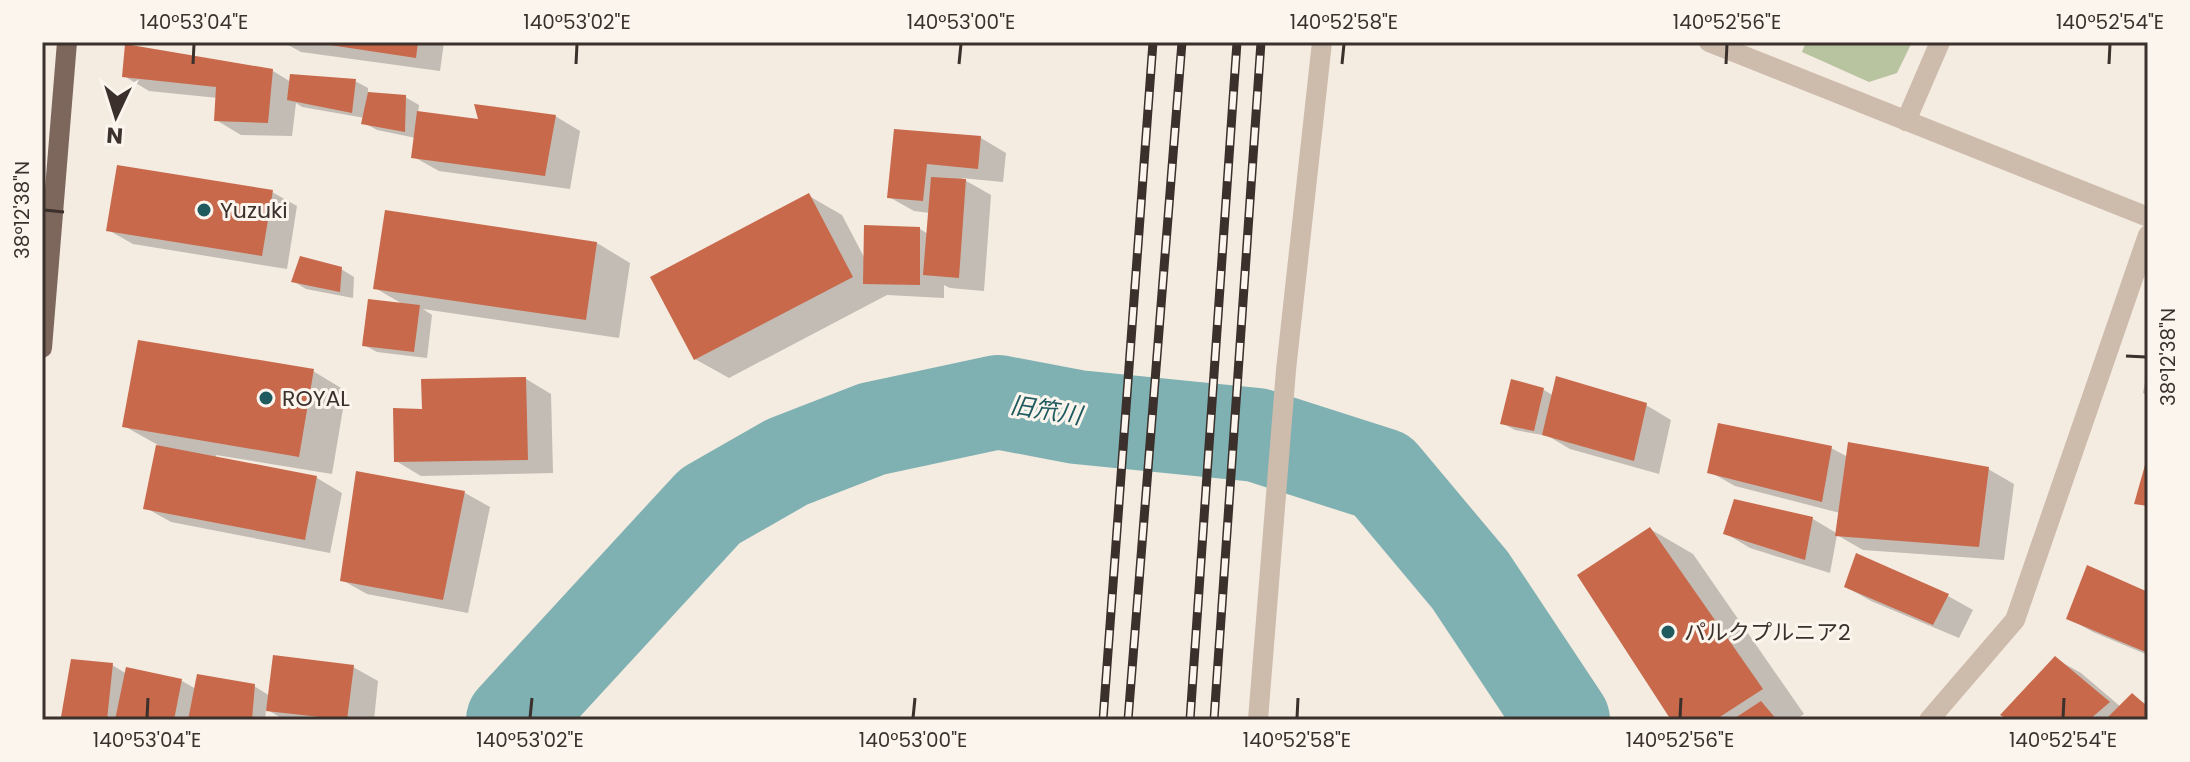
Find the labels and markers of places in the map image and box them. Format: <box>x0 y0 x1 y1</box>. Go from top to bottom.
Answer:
place label: Yuzuki <box>220 195 288 226</box>
marker: Yuzuki <box>195 201 213 219</box>
place label: ROYAL <box>282 383 350 414</box>
marker: ROYAL <box>257 389 275 407</box>
place label: パルクプルニア2 <box>1684 617 1851 648</box>
marker: パルクプルニア2 <box>1659 623 1677 641</box>

